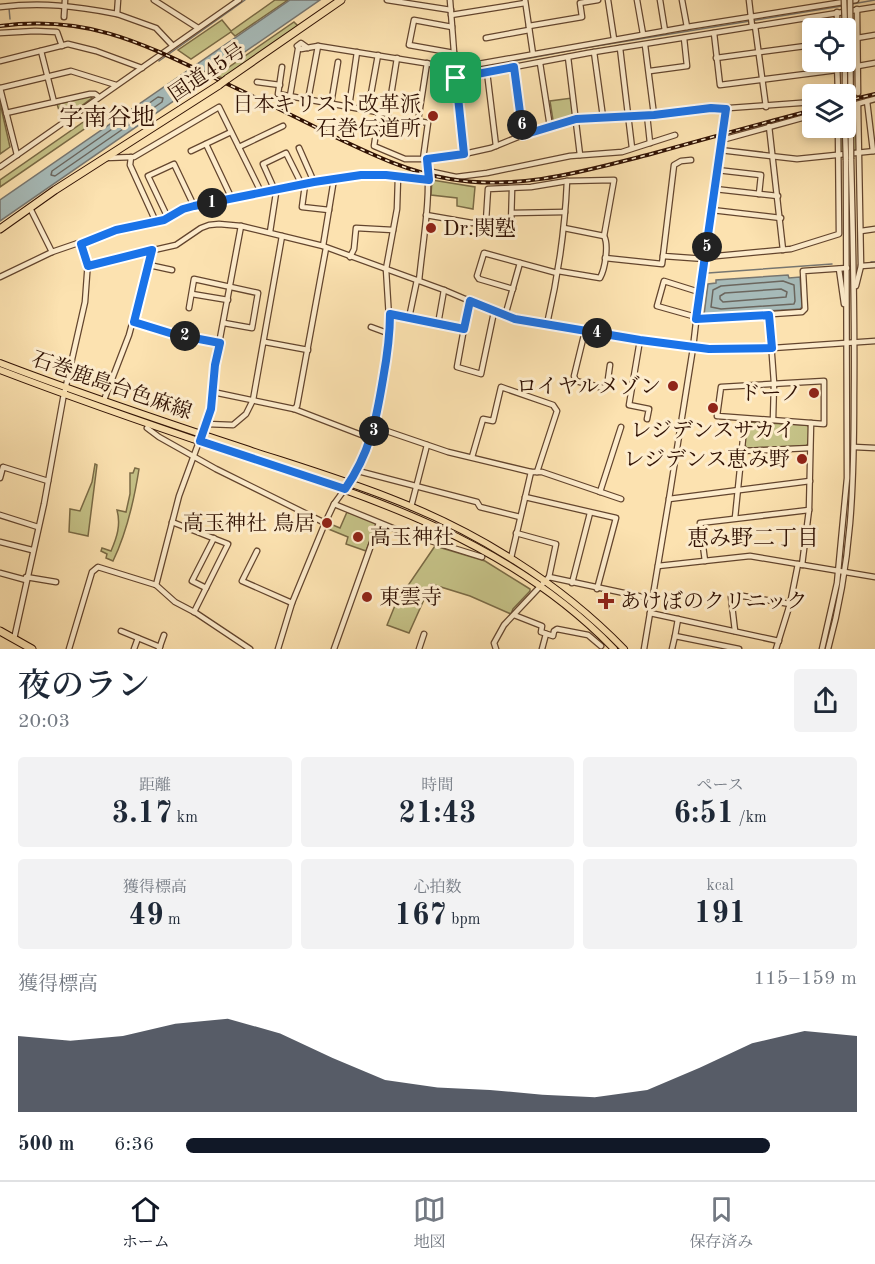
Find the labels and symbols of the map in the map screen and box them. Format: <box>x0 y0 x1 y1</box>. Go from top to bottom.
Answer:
street label: 国道45号 <box>165 38 250 106</box>
pin <box>430 52 481 103</box>
place label: 日本キリスト改革派 石巻伝道所 <box>232 93 421 140</box>
district label: 字南谷地 <box>59 104 155 131</box>
marker: 日本キリスト改革派 石巻伝道所 <box>426 109 440 123</box>
pin: 6 <box>507 110 537 140</box>
pin: 1 <box>197 188 227 218</box>
place label: Dr.関塾 <box>443 217 516 240</box>
marker: Dr.関塾 <box>424 221 438 235</box>
pin: 5 <box>692 232 722 262</box>
pin: 4 <box>582 318 612 348</box>
pin: 2 <box>170 321 200 351</box>
street label: 石巻鹿島台色麻線 <box>29 347 195 424</box>
place label: ロイヤルメゾン <box>516 375 661 398</box>
marker: ロイヤルメゾン <box>666 379 680 393</box>
place label: ドーノ <box>739 384 802 405</box>
marker: ドーノ <box>807 386 821 400</box>
marker: レジデンスサカイ <box>706 401 720 415</box>
pin: 3 <box>359 416 389 446</box>
place label: レジデンスサカイ <box>631 419 795 442</box>
place label: レジデンス恵み野 <box>624 448 790 471</box>
marker: レジデンス恵み野 <box>795 452 809 466</box>
place label: 高玉神社 鳥居 <box>183 512 315 535</box>
marker: 高玉神社 鳥居 <box>320 516 334 530</box>
place label: 高玉神社 <box>370 526 454 549</box>
district label: 恵み野二丁目 <box>687 526 819 550</box>
marker: 高玉神社 <box>351 530 365 544</box>
place label: 東雲寺 <box>379 586 442 609</box>
marker: 東雲寺 <box>360 590 374 604</box>
place label: あけぼのクリニック <box>620 590 808 613</box>
marker: あけぼのクリニック <box>597 592 615 610</box>

